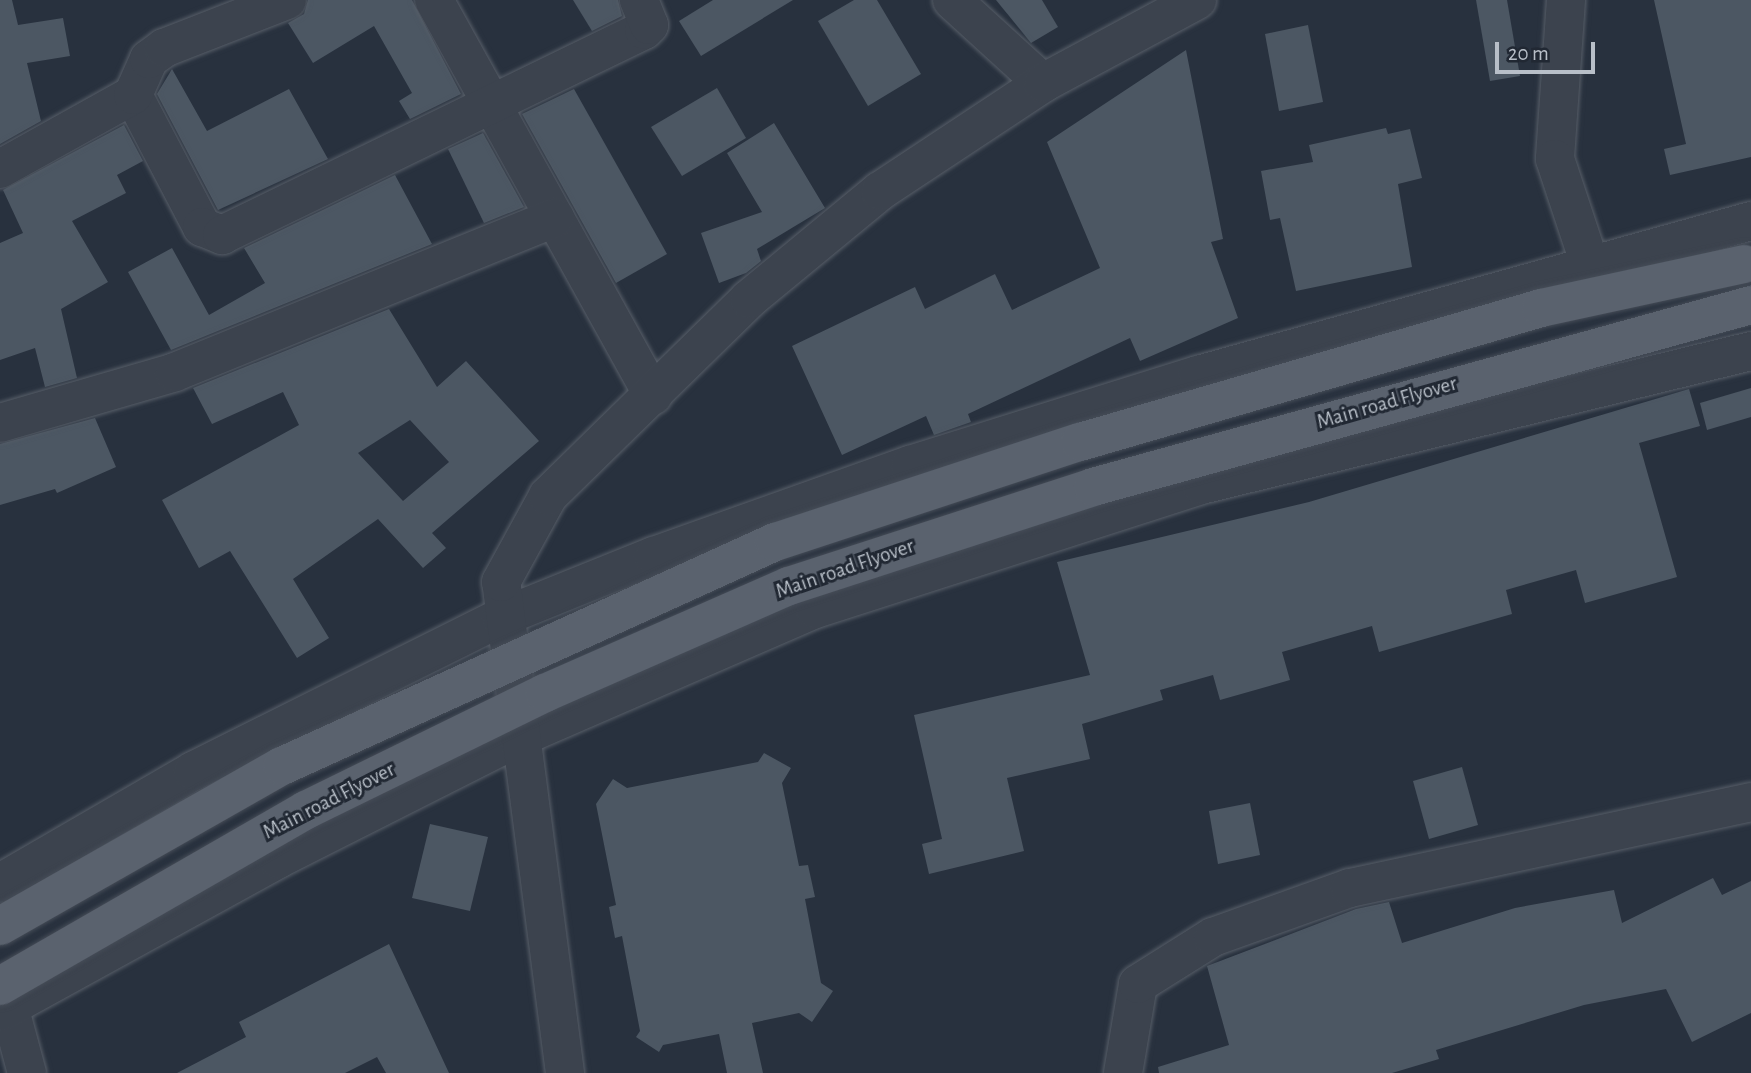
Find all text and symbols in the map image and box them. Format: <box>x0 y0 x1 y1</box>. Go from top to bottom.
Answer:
scale bar <box>1499 28 1599 72</box>
text: 20 m <box>1508 43 1549 64</box>
street label: Main road Flyover <box>1314 371 1460 435</box>
street label: Main road Flyover <box>773 534 917 604</box>
street label: Main road Flyover <box>259 757 399 845</box>

